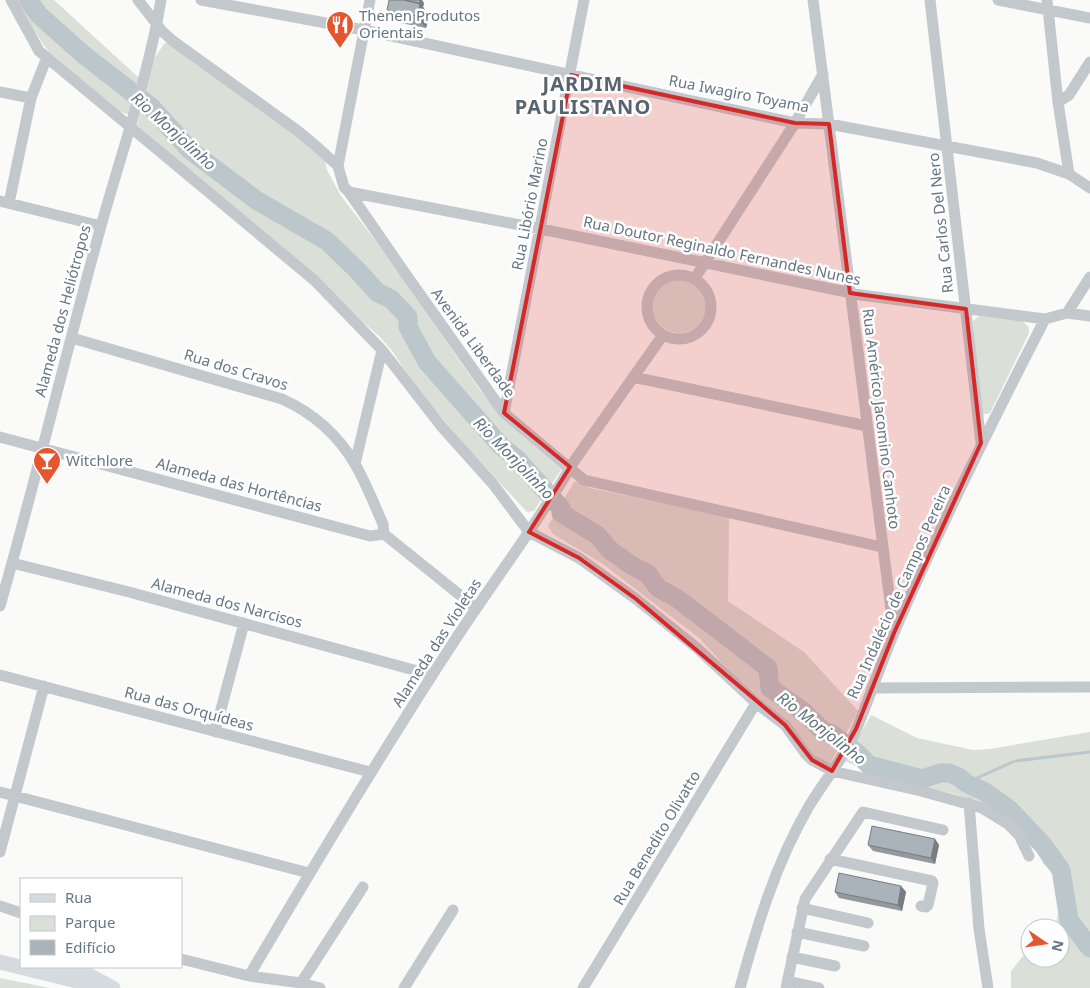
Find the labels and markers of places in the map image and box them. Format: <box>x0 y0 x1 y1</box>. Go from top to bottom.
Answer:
place label: Thenen Produtos Orientais <box>359 5 480 42</box>
restaurant icon: Thenen Produtos Orientais <box>325 10 355 49</box>
bar icon: Witchlore <box>32 446 62 485</box>
place label: Witchlore <box>66 450 133 470</box>

